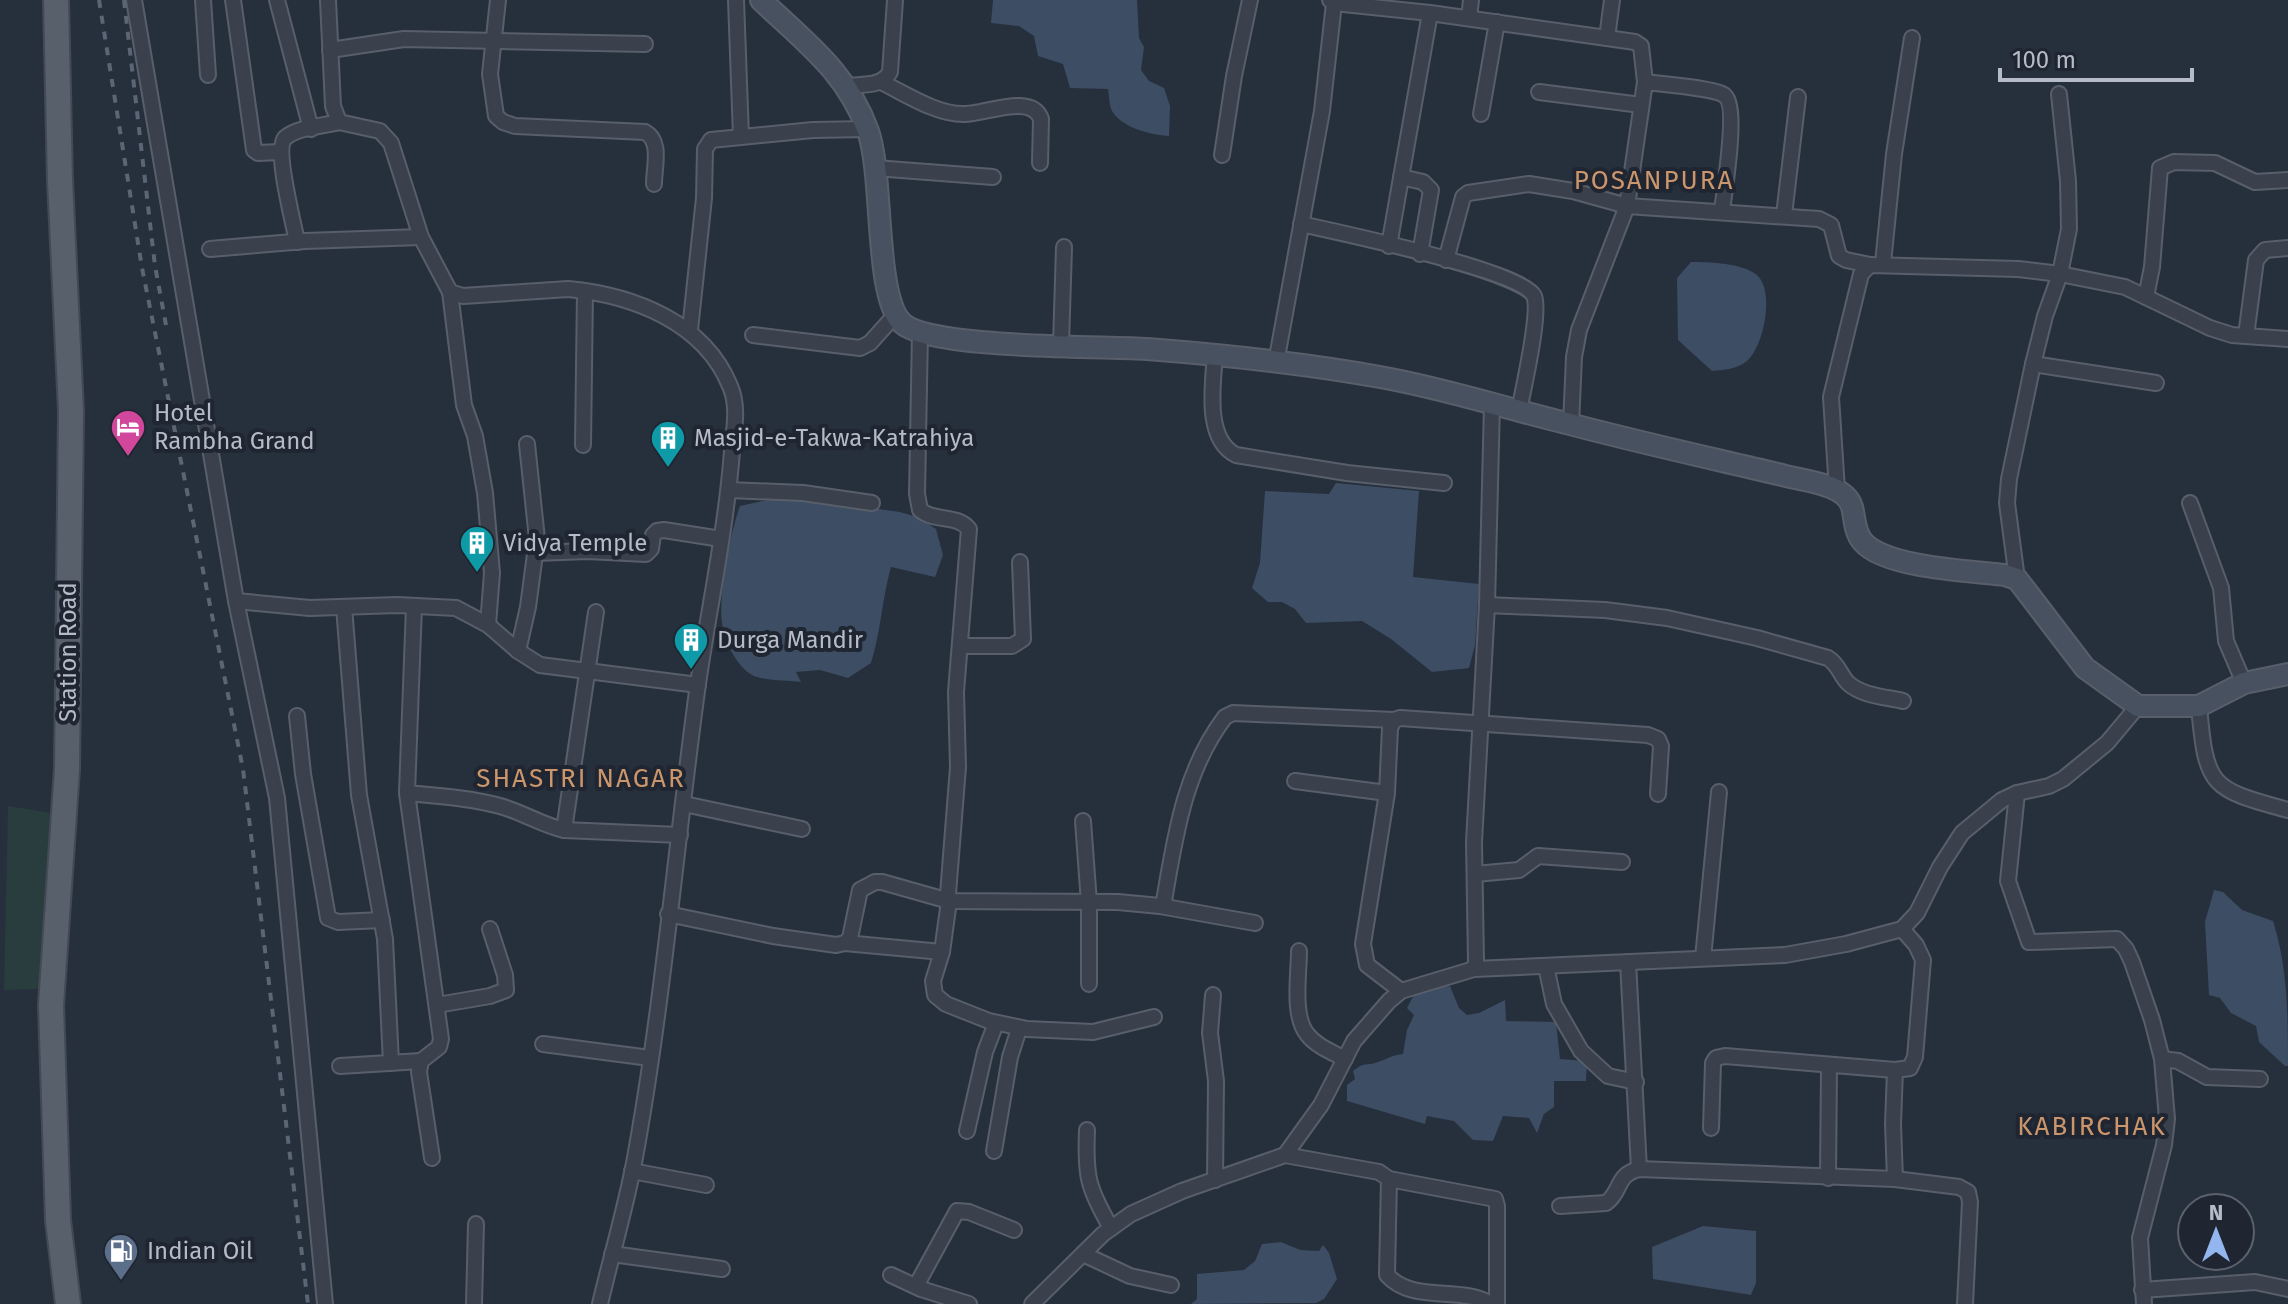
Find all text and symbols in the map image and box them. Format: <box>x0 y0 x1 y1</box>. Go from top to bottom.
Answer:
scale bar <box>2000 32 2192 82</box>
text: 100 m <box>2012 46 2076 74</box>
district label: POSANPURA <box>1574 165 1734 196</box>
place label: Hotel Rambha Grand <box>154 399 315 455</box>
hotel icon: Hotel Rambha Grand <box>109 408 147 458</box>
building icon: Masjid-e-Takwa-Katrahiya <box>649 419 687 469</box>
place label: Masjid-e-Takwa-Katrahiya <box>694 424 974 452</box>
building icon: Vidya Temple <box>458 524 496 574</box>
place label: Vidya Temple <box>503 529 647 557</box>
street label: Station Road <box>54 582 82 722</box>
building icon: Durga Mandir <box>672 621 710 671</box>
place label: Durga Mandir <box>717 626 864 654</box>
district label: SHASTRI NAGAR <box>476 763 686 794</box>
district label: KABIRCHAK <box>2017 1111 2167 1142</box>
north arrow <box>2176 1192 2256 1272</box>
text: N <box>2209 1199 2223 1226</box>
fuel station icon: Indian Oil <box>102 1232 140 1282</box>
place label: Indian Oil <box>147 1237 253 1265</box>

